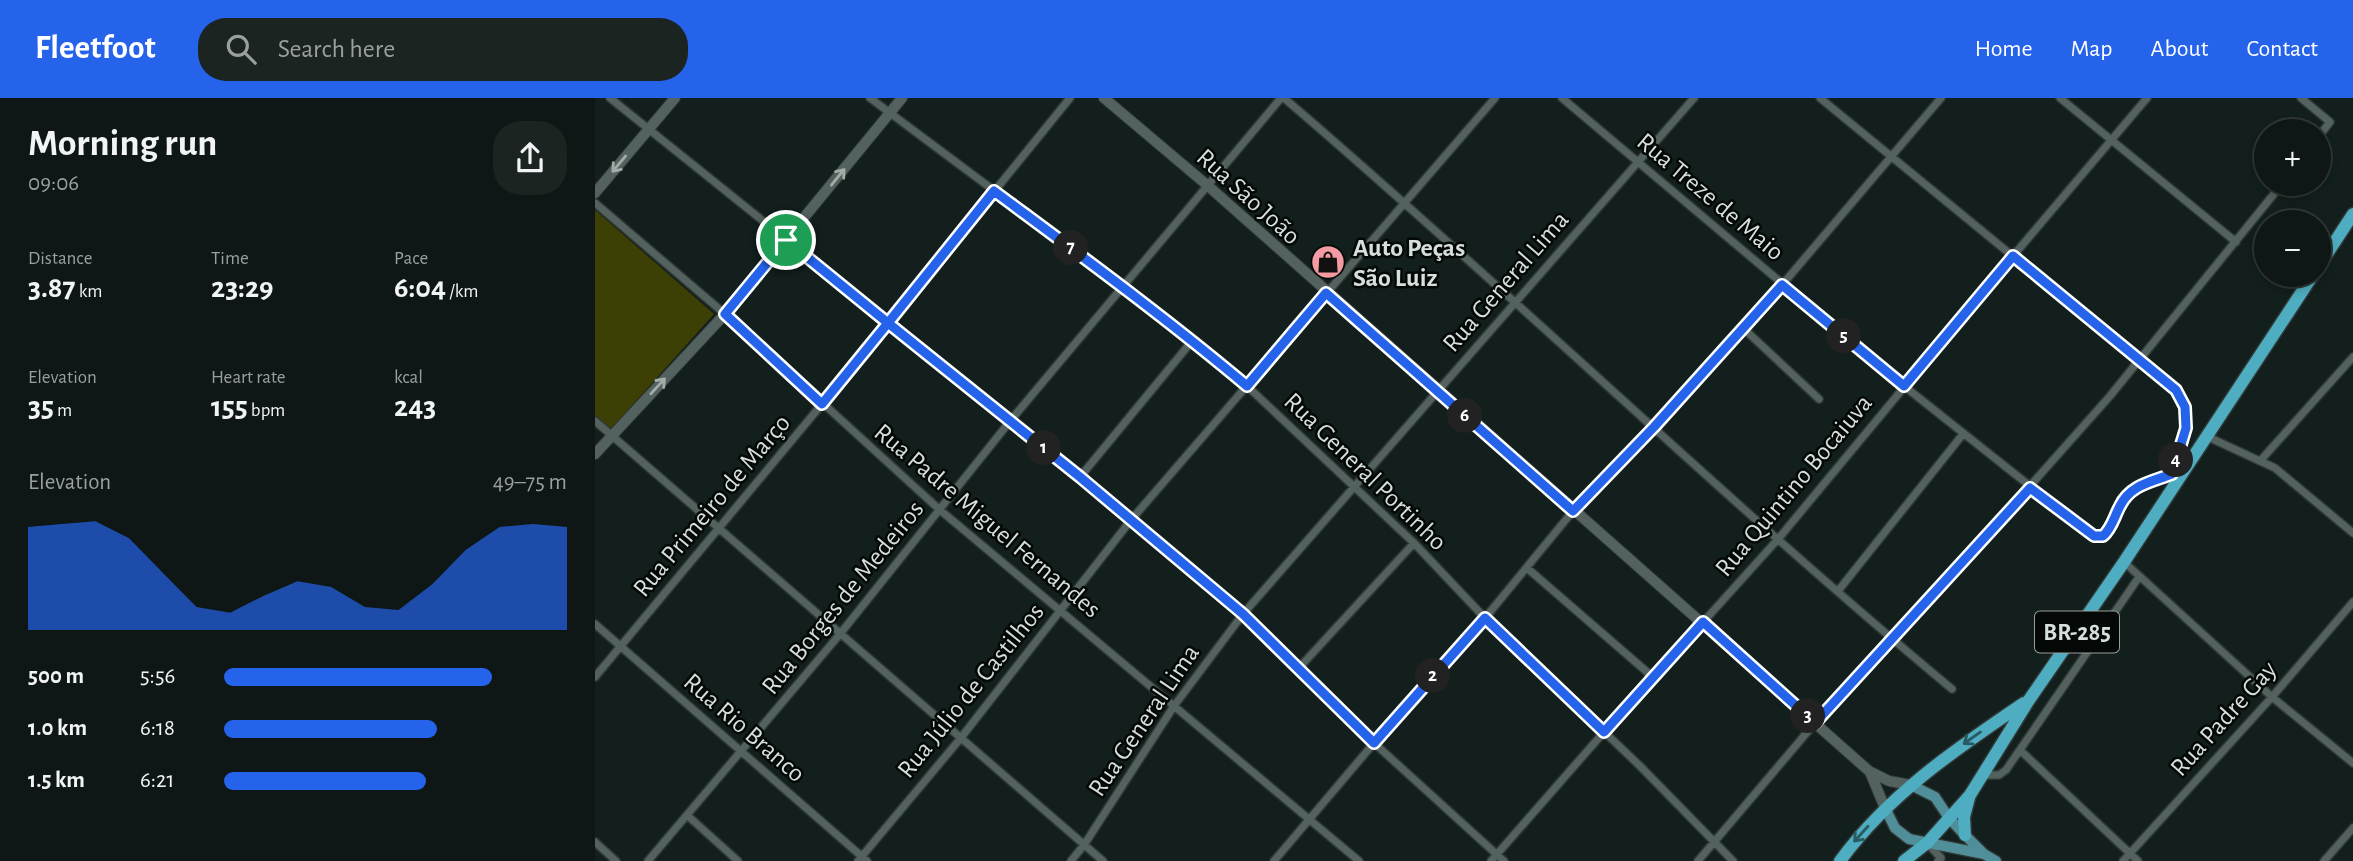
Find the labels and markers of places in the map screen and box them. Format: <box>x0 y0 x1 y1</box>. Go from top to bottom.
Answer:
pin <box>756 210 816 270</box>
pin: 7 <box>1053 230 1089 266</box>
place label: Auto Peças São Luiz <box>1353 235 1465 291</box>
shop icon: Auto Peças São Luiz <box>1309 243 1347 281</box>
pin: 5 <box>1827 318 1861 354</box>
pin: 6 <box>1447 398 1483 434</box>
pin: 1 <box>1027 430 1061 466</box>
pin: 4 <box>2159 442 2193 478</box>
pin: 2 <box>1415 658 1451 694</box>
pin: 3 <box>1791 698 1825 734</box>

